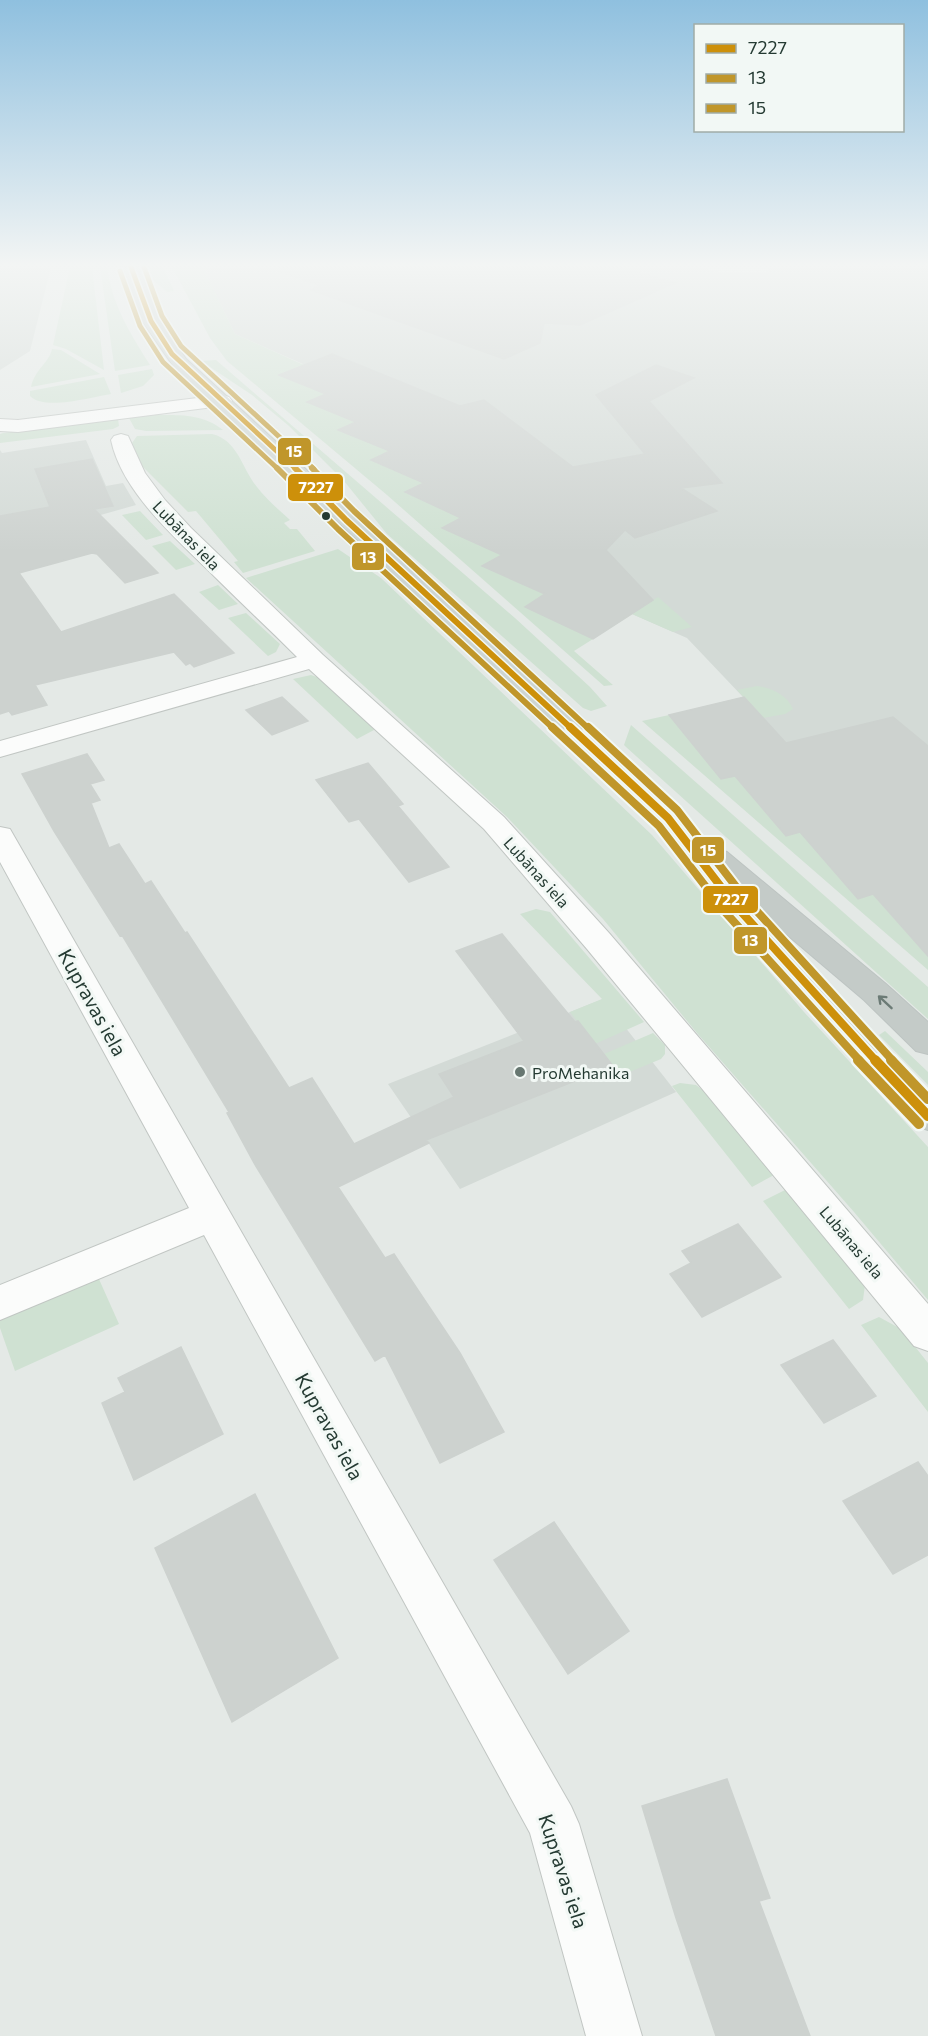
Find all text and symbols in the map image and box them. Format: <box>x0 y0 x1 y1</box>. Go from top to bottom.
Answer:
legend <box>694 24 904 132</box>
text: 7227 <box>748 36 787 58</box>
text: 13 <box>748 66 766 88</box>
text: 15 <box>748 96 766 118</box>
line badge: 15 <box>277 437 312 466</box>
text: 15 <box>286 441 302 460</box>
line badge: 7227 <box>287 473 344 502</box>
text: 7227 <box>298 477 334 496</box>
street label: Lubānas iela <box>149 496 225 574</box>
unlabelled marker <box>320 510 332 522</box>
line badge: 13 <box>351 542 385 571</box>
text: 13 <box>360 547 376 566</box>
street label: Lubānas iela <box>500 833 574 911</box>
line badge: 15 <box>691 836 725 864</box>
text: 15 <box>700 840 716 859</box>
line badge: 7227 <box>702 885 759 914</box>
text: 7227 <box>713 889 749 908</box>
line badge: 13 <box>733 926 768 955</box>
text: 13 <box>742 930 758 949</box>
street label: Kupravas iela <box>54 944 132 1060</box>
one-way arrow <box>878 995 893 1009</box>
place label: ProMehanika <box>532 1063 629 1082</box>
marker: ProMehanika <box>513 1065 527 1079</box>
street label: Lubānas iela <box>816 1202 888 1282</box>
street label: Kupravas iela <box>291 1368 369 1484</box>
street label: Kupravas iela <box>534 1811 594 1931</box>

